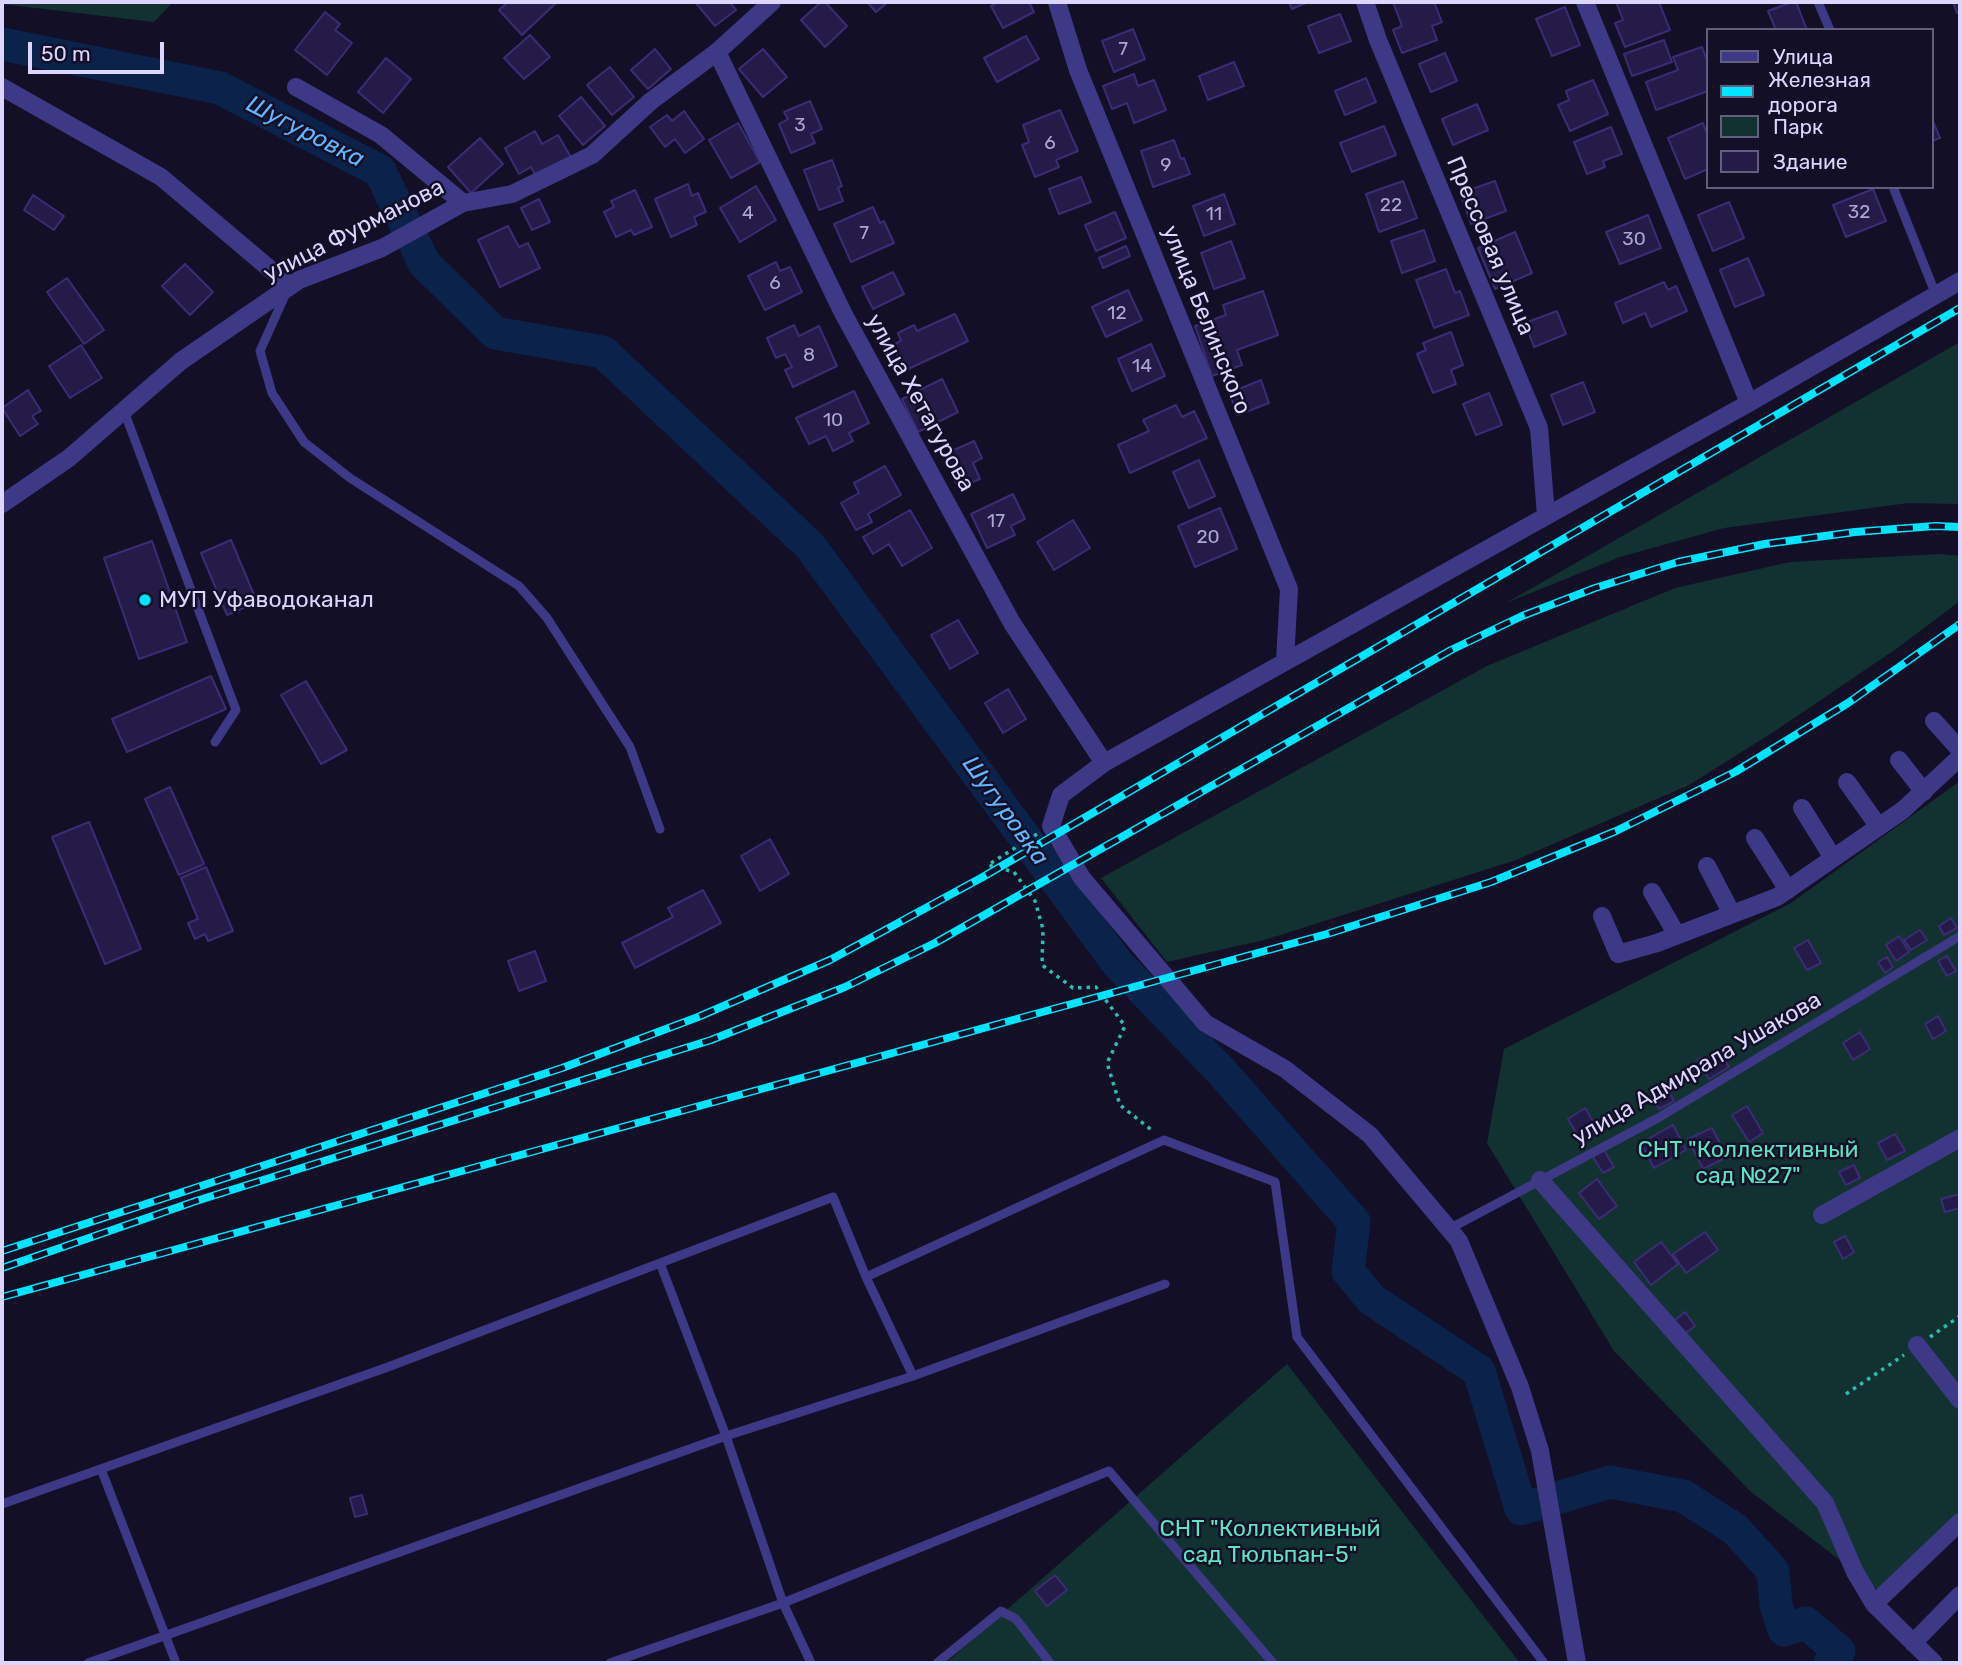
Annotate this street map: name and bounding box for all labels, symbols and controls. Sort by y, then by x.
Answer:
scale bar [32,28,168,72]
legend [1706,28,1934,189]
house number: 7 [1118,39,1128,61]
text: 50 m [41,41,91,66]
text: Улица [1773,44,1833,69]
text: Железная дорога [1768,67,1871,117]
water label: Шугуровка [241,90,369,174]
text: Парк [1773,114,1823,139]
house number: 3 [794,115,806,137]
house number: 6 [1044,133,1056,155]
text: Здание [1773,149,1848,174]
street label: Прессовая улица [1440,152,1540,340]
house number: 9 [1160,155,1172,177]
street label: улица Фурманова [259,174,449,288]
house number: 22 [1380,195,1402,217]
house number: 32 [1848,202,1870,224]
house number: 4 [742,203,754,225]
house number: 11 [1206,204,1222,226]
street label: улица Белинского [1156,222,1256,418]
house number: 7 [859,223,869,245]
house number: 30 [1622,229,1646,251]
house number: 6 [769,273,781,295]
house number: 12 [1107,303,1127,325]
street label: улица Хетагурова [860,309,980,497]
house number: 8 [803,345,815,367]
house number: 14 [1132,356,1152,378]
house number: 10 [823,410,843,432]
house number: 17 [987,511,1005,533]
house number: 20 [1196,527,1220,549]
place label: МУП Уфаводоканал [159,586,374,614]
marker: МУП Уфаводоканал [137,592,153,608]
water label: Шугуровка [956,751,1054,871]
street label: улица Адмирала Ушакова [1568,986,1826,1152]
park label: СНТ "Коллективный сад №27" [1637,1136,1859,1190]
park label: СНТ "Коллективный сад Тюльпан-5" [1159,1515,1381,1569]

